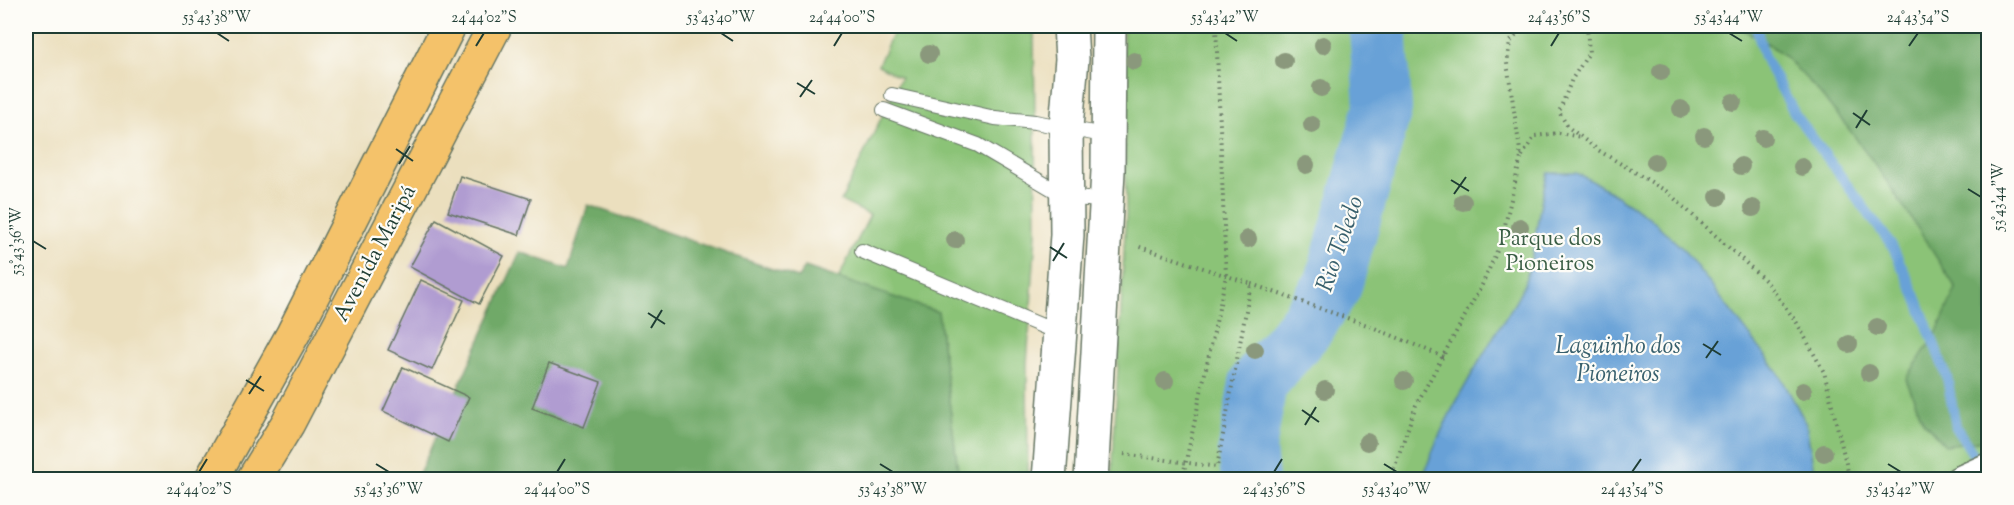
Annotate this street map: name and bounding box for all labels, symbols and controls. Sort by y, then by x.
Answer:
text: 53°43'38"W [182,8,251,29]
text: 24°44'02"S [451,8,517,29]
text: 53°43'40"W [686,8,755,29]
text: 24°44'00"S [809,8,875,29]
text: 53°43'42"W [1190,8,1259,29]
text: 24°43'56"S [1528,8,1590,29]
text: 53°43'44"W [1694,8,1763,29]
text: 24°43'54"S [1887,8,1949,29]
text: 53°43'44"W [1989,163,2010,232]
street label: Avenida Maripá [326,180,426,328]
water label: Rio Toledo [1309,192,1373,296]
text: 53°43'36"W [7,207,28,276]
park label: Parque dos Pioneiros [1499,224,1601,281]
water label: Laguinho dos Pioneiros [1555,330,1681,392]
text: 24°44'02"S [166,480,232,501]
text: 53°43'36"W [354,480,423,501]
text: 24°44'00"S [524,480,590,501]
text: 53°43'38"W [858,480,927,501]
text: 24°43'56"S [1243,480,1305,501]
text: 53°43'40"W [1362,480,1431,501]
text: 24°43'54"S [1601,480,1663,501]
text: 53°43'42"W [1866,480,1935,501]

